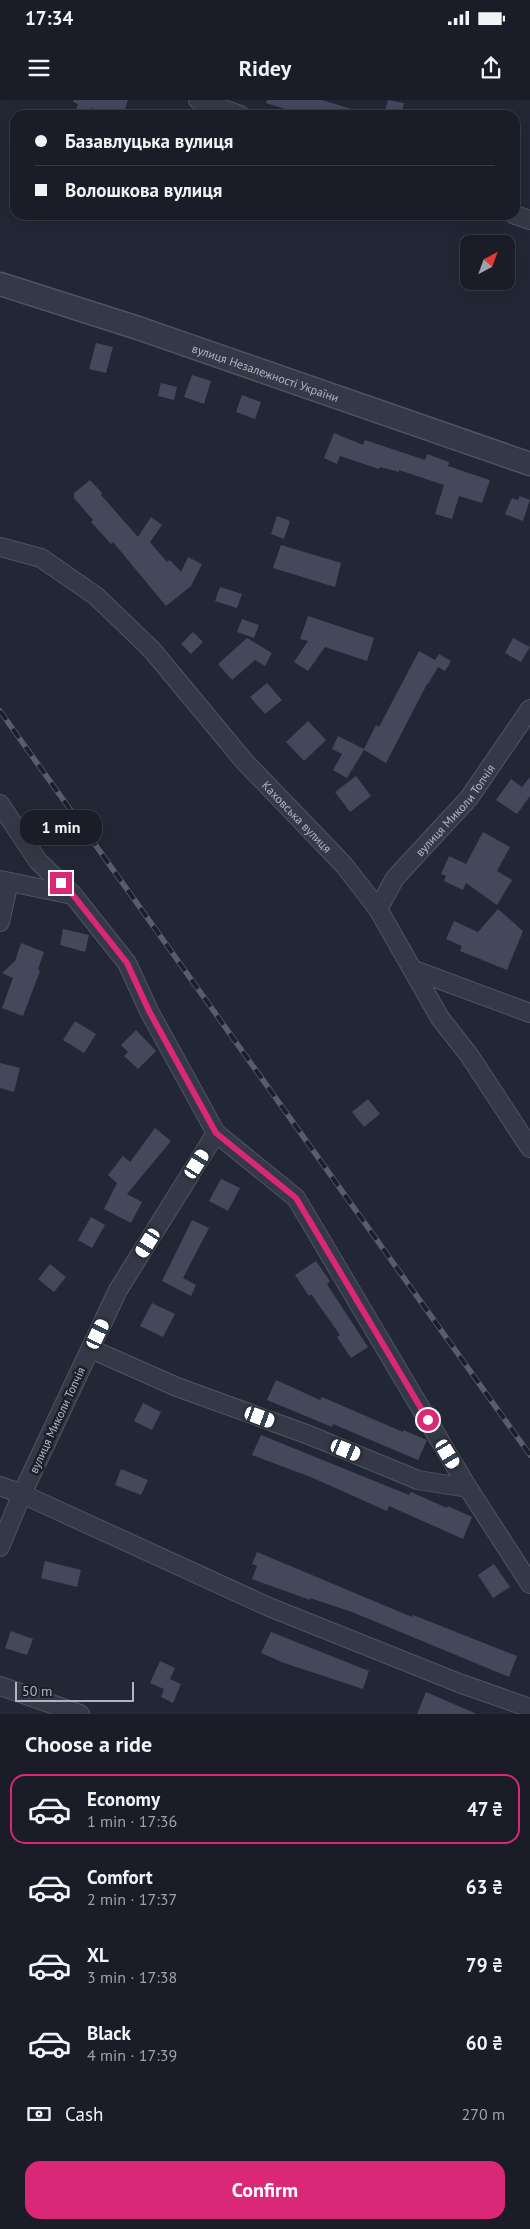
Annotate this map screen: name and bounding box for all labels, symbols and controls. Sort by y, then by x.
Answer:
text: 17:34 [25,6,73,30]
icon: menu [25,54,53,82]
text: Ridey [239,54,291,82]
icon: share [477,54,505,82]
text: Базавлуцька вулиця [65,129,233,153]
text: Волошкова вулиця [65,178,222,202]
north arrow [460,235,515,290]
map controls [460,235,515,290]
street label: вулиця Незалежності України [190,340,341,405]
street label: вулиця Миколи Топчія [412,761,498,859]
street label: Каховська вулиця [259,777,335,855]
callout: 1 min [20,810,102,846]
text: 1 min [41,817,81,837]
route end [50,872,72,894]
car [182,1147,211,1181]
car [133,1226,162,1260]
car [84,1317,111,1351]
street label: вулиця Миколи Топчія [26,1364,88,1476]
car [243,1405,276,1429]
route start [417,1409,439,1431]
car [329,1437,362,1463]
car [433,1437,462,1471]
scale bar [15,1679,134,1702]
text: 50 m [22,1682,52,1700]
text: Choose a ride [25,1730,152,1758]
icon: car [27,1787,72,1832]
text: Economy [87,1787,160,1811]
text: 47 ₴ [467,1797,503,1821]
text: 1 min · 17:36 [87,1811,177,1831]
icon: car [27,1865,72,1910]
text: Comfort [87,1865,153,1889]
text: 63 ₴ [466,1875,503,1899]
text: 2 min · 17:37 [87,1889,177,1909]
icon: car [27,1943,72,1988]
text: XL [87,1943,109,1967]
text: 79 ₴ [466,1953,503,1977]
text: 3 min · 17:38 [87,1967,177,1987]
icon: car [27,2021,72,2066]
text: Black [87,2021,131,2045]
text: 60 ₴ [466,2031,503,2055]
text: 4 min · 17:39 [87,2045,177,2065]
icon: cash [25,2100,53,2128]
text: Cash [65,2102,103,2126]
text: 270 m [462,2104,505,2124]
button: Confirm [25,2161,505,2219]

